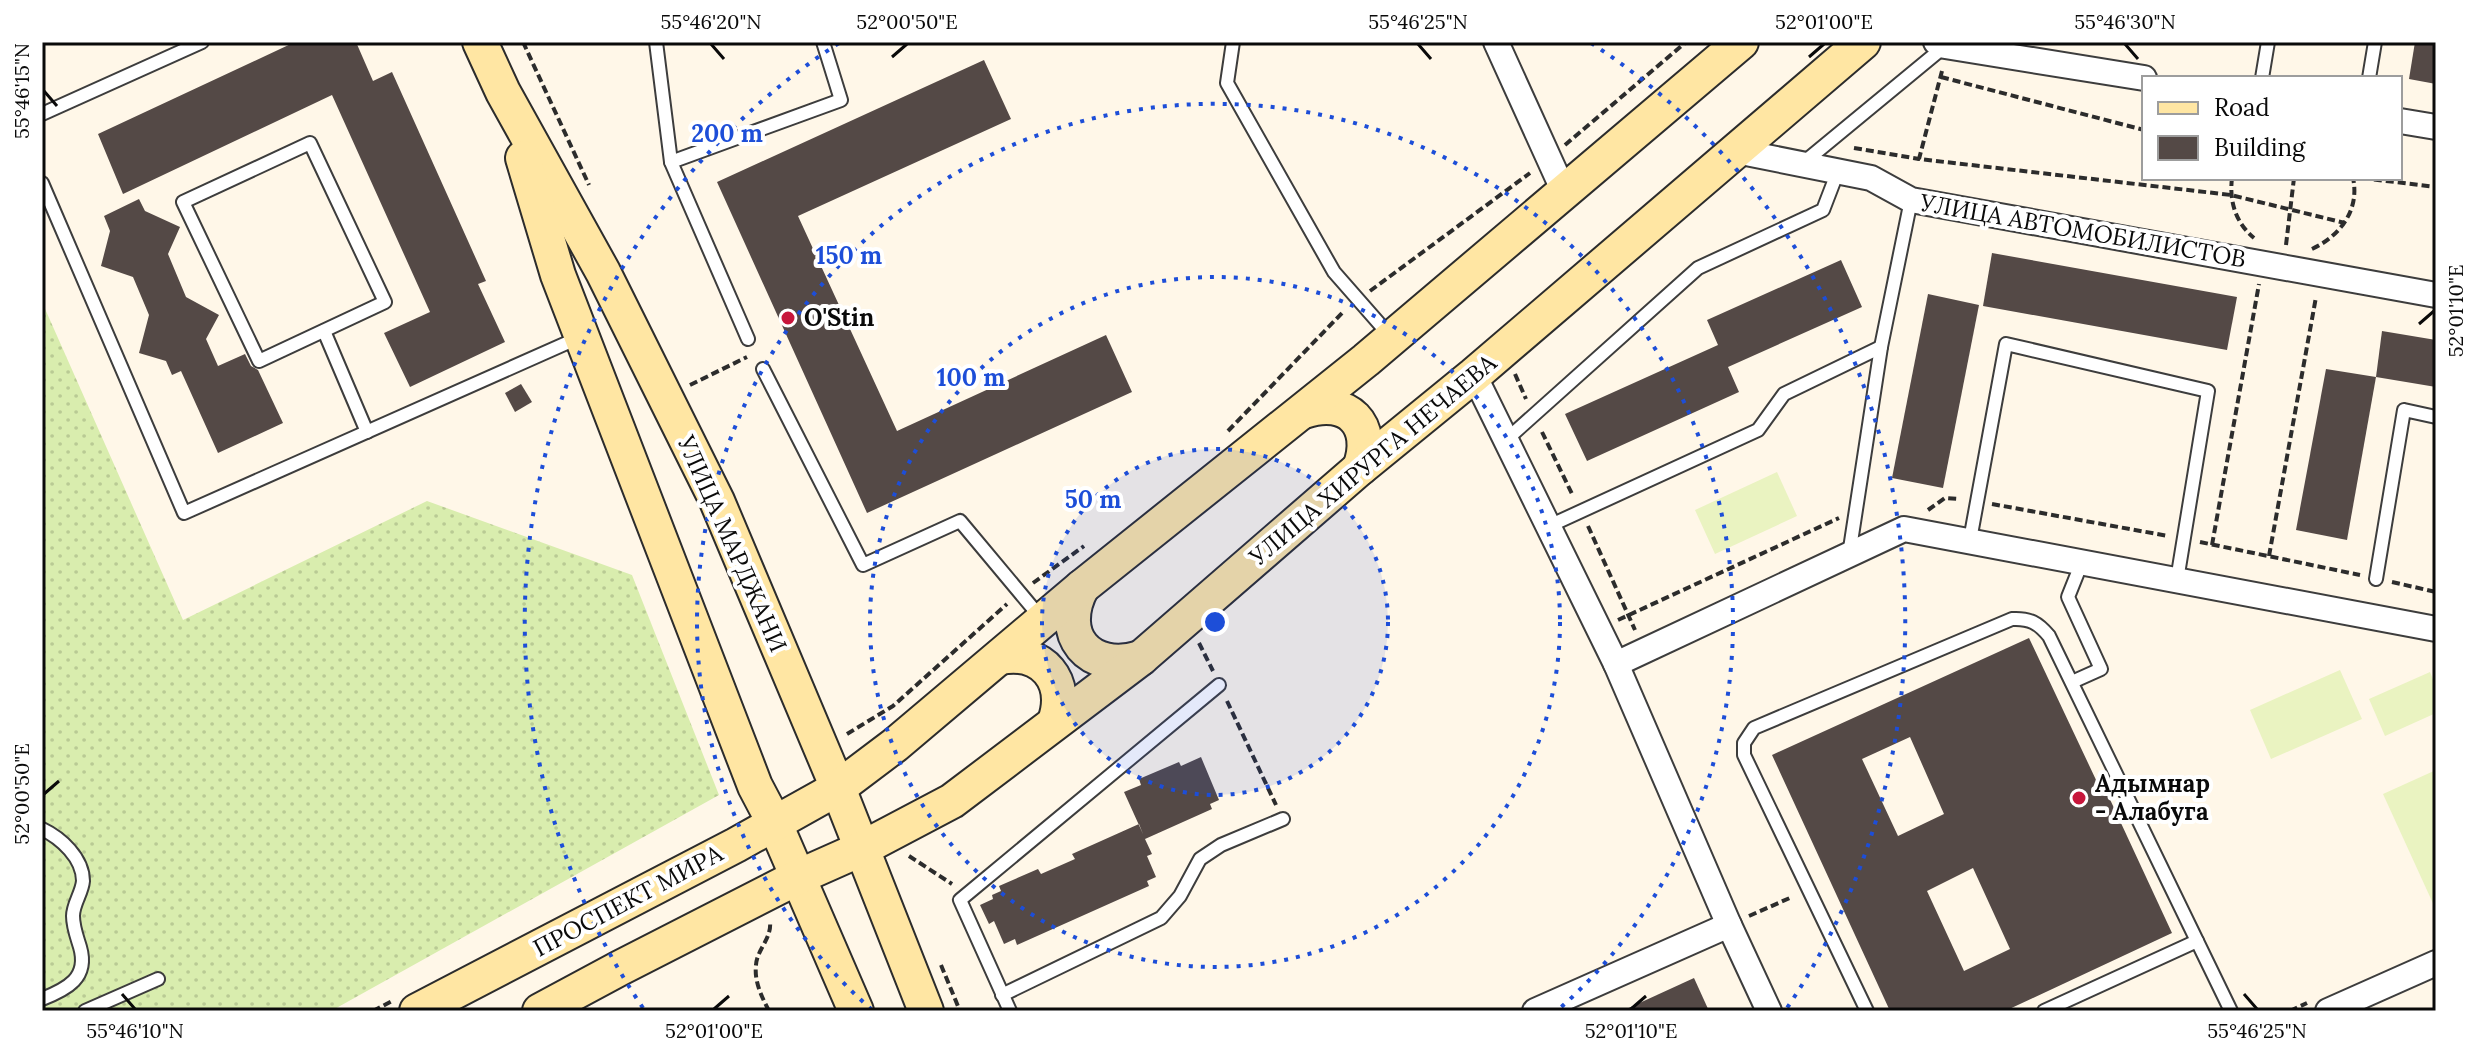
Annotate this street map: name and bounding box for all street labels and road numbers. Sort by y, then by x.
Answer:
street label: УЛИЦА АВТОМОБИЛИСТОВ [1917,186,2248,274]
street label: УЛИЦА ХИРУРГА НЕЧАЕВА [1242,347,1503,573]
street label: УЛИЦА МАРДЖАНИ [670,430,794,657]
street label: ПРОСПЕКТ МИРА [528,837,729,964]

